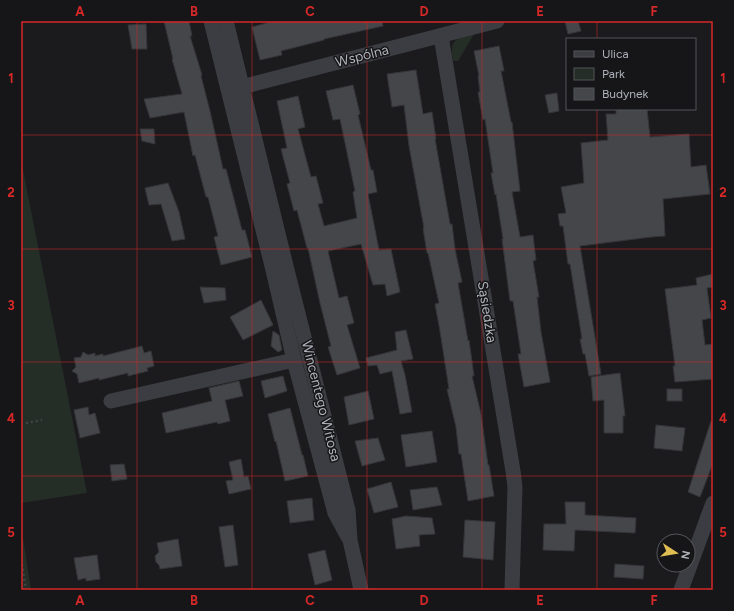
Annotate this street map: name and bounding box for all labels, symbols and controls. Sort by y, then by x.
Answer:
text: A [75,4,85,19]
text: B [190,4,198,19]
text: C [305,4,315,19]
text: D [419,4,429,19]
text: E [536,4,544,19]
text: F [650,4,658,19]
legend [566,38,696,110]
street label: Wspólna [334,41,390,71]
text: Ulica [602,47,629,61]
text: Park [602,67,625,81]
text: 1 [8,71,14,86]
text: 1 [720,71,726,86]
text: Budynek [602,87,649,101]
text: 2 [7,185,15,200]
text: 2 [719,185,727,200]
street label: Sąsiedzka [474,280,500,344]
text: 3 [7,298,15,313]
text: 3 [719,298,727,313]
street label: Wincentego Witosa [298,339,344,463]
text: 4 [7,411,15,426]
text: 4 [719,411,727,426]
text: 5 [7,525,15,540]
text: 5 [719,525,727,540]
north arrow [656,533,696,573]
text: N [678,549,693,560]
text: A [75,593,85,608]
text: B [190,593,198,608]
text: C [305,593,315,608]
text: D [419,593,429,608]
text: E [536,593,544,608]
text: F [650,593,658,608]

